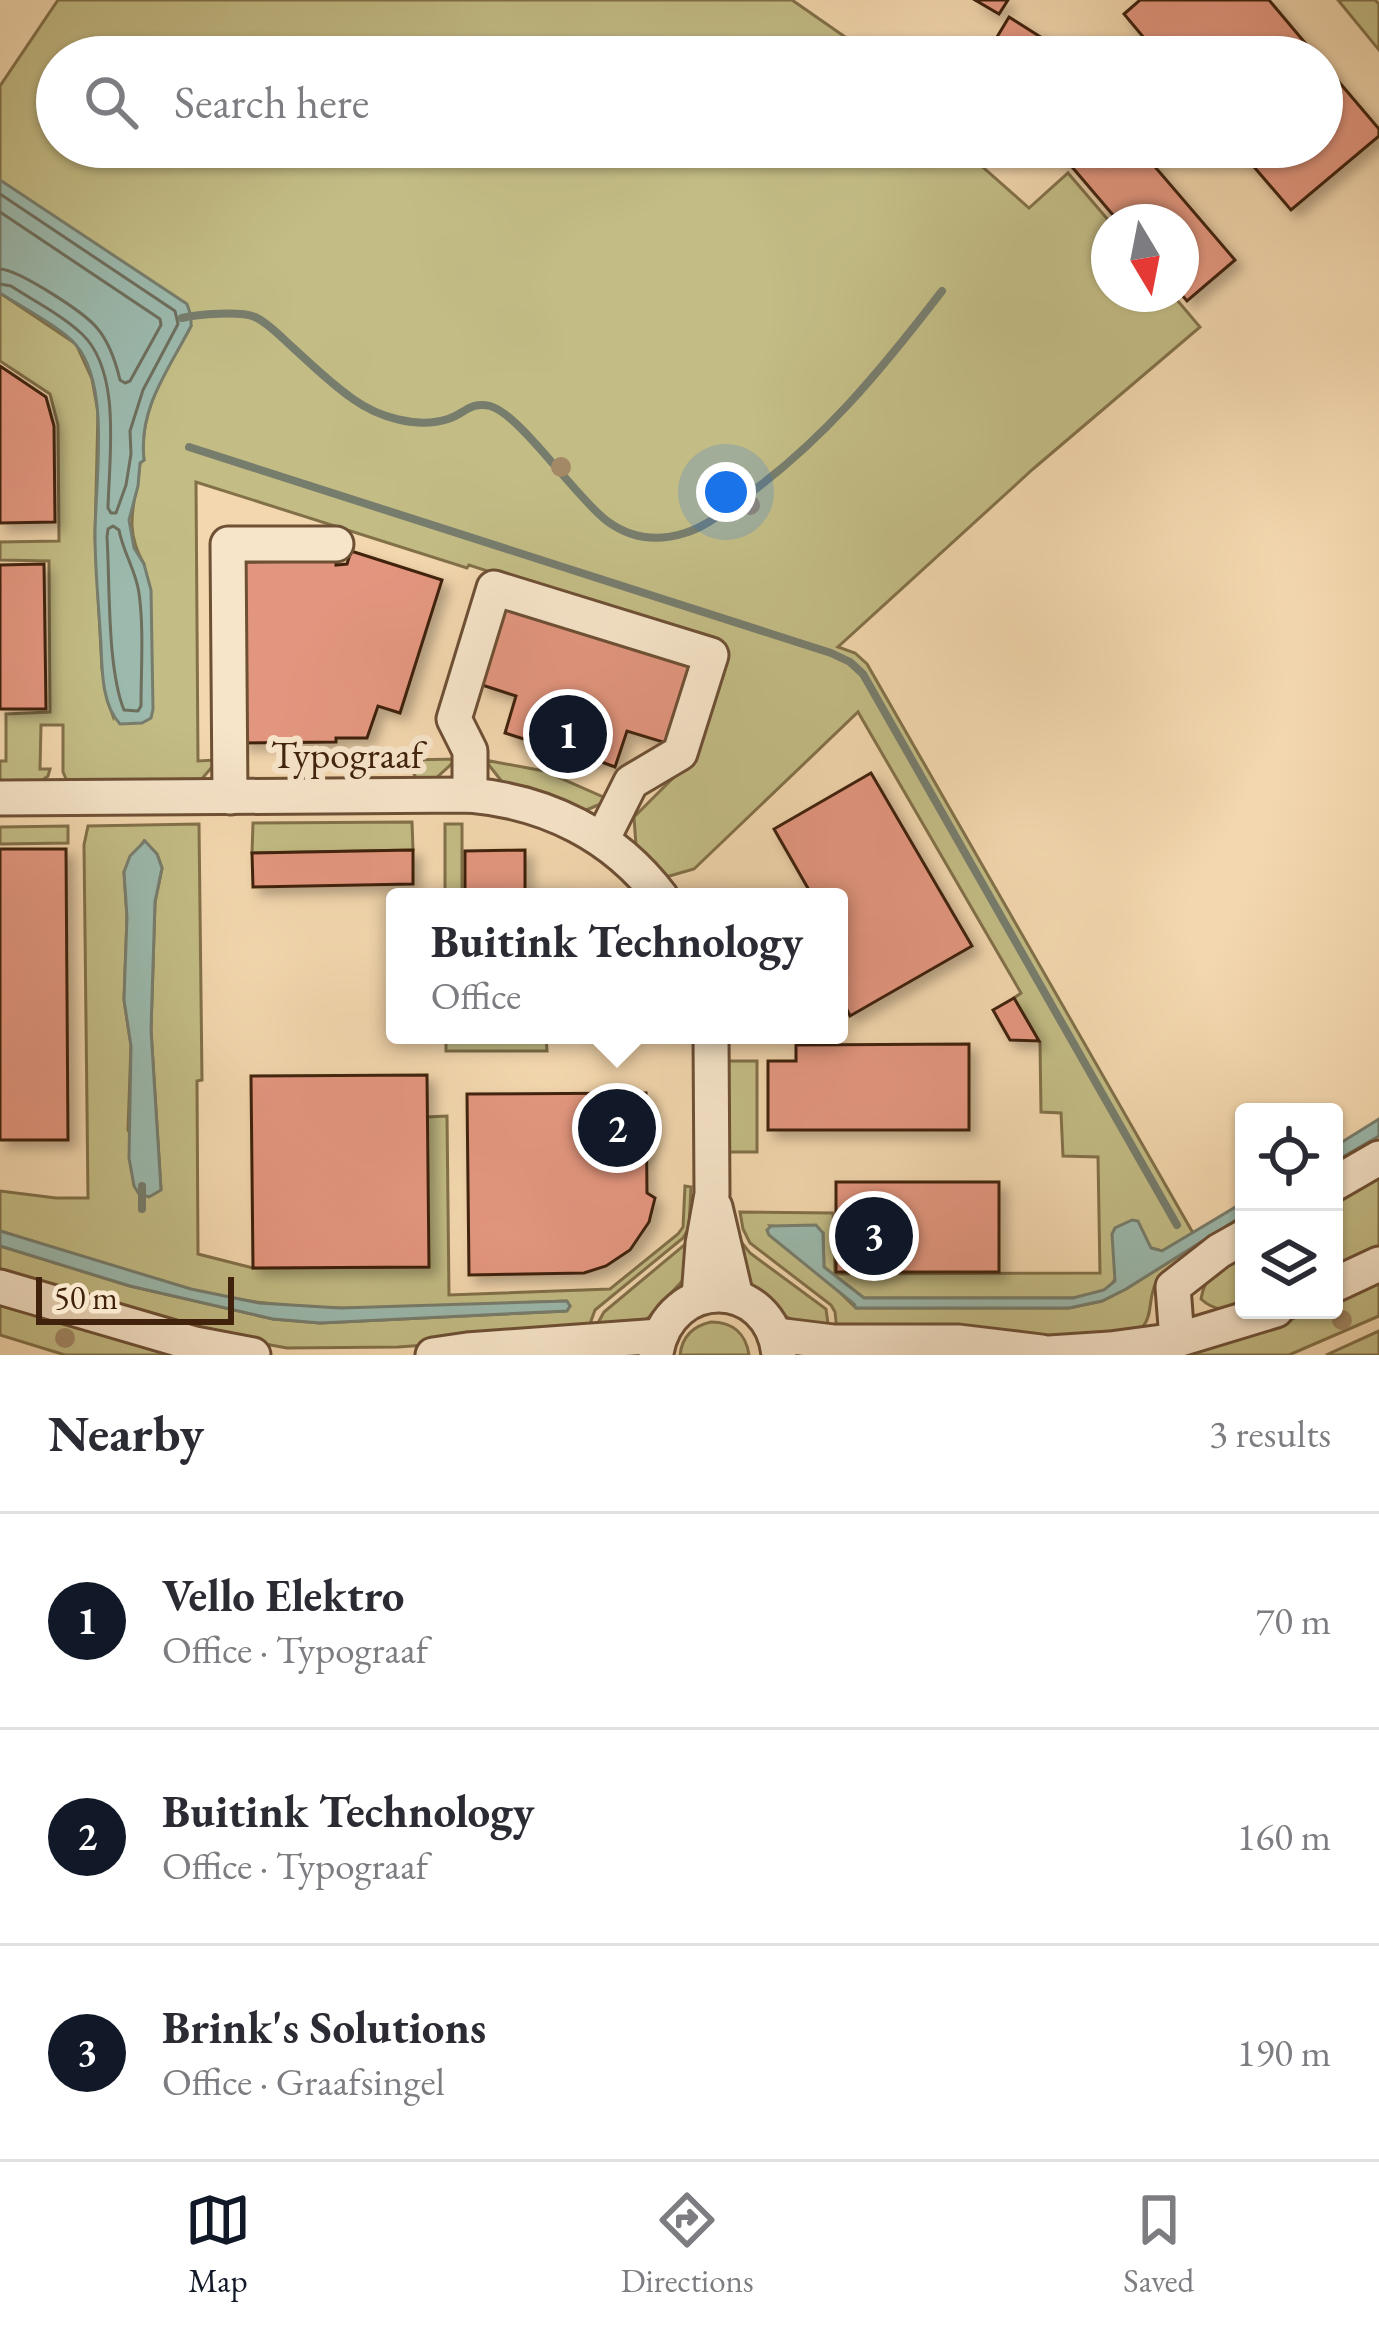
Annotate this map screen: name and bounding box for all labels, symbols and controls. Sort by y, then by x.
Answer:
search box [36,36,1343,168]
icon: search [78,69,144,135]
text: Search here [174,73,369,131]
north arrow [1091,204,1199,312]
your location [696,462,756,522]
pin: 1 [529,689,607,779]
street label: Typograaf [271,729,428,780]
popup [386,888,848,1044]
text: Buitink Technology [431,912,803,970]
text: Office [431,970,521,1021]
pin: 2 [578,1083,656,1173]
map controls [1235,1103,1343,1319]
button: locate [1235,1103,1343,1211]
pin: 3 [835,1191,913,1281]
button: layers [1235,1211,1343,1319]
scale bar [36,1271,234,1324]
text: 50 m [54,1276,118,1319]
text: Nearby [48,1400,204,1466]
text: 3 results [1209,1408,1331,1459]
text: Vello Elektro [162,1566,404,1624]
text: 1 [77,1595,97,1646]
text: 70 m [1255,1595,1331,1646]
text: Office · Typograaf [162,1624,428,1675]
text: Buitink Technology [162,1782,534,1840]
text: 2 [77,1811,97,1862]
text: 160 m [1237,1811,1331,1862]
text: Office · Typograaf [162,1840,428,1891]
text: Brink's Solutions [162,1998,486,2056]
text: 3 [77,2027,97,2078]
text: 190 m [1237,2027,1331,2078]
text: Office · Graafsingel [162,2056,445,2107]
tab: Map [185,2187,251,2302]
tab: Directions [621,2187,754,2302]
tab: Saved [1123,2187,1194,2302]

